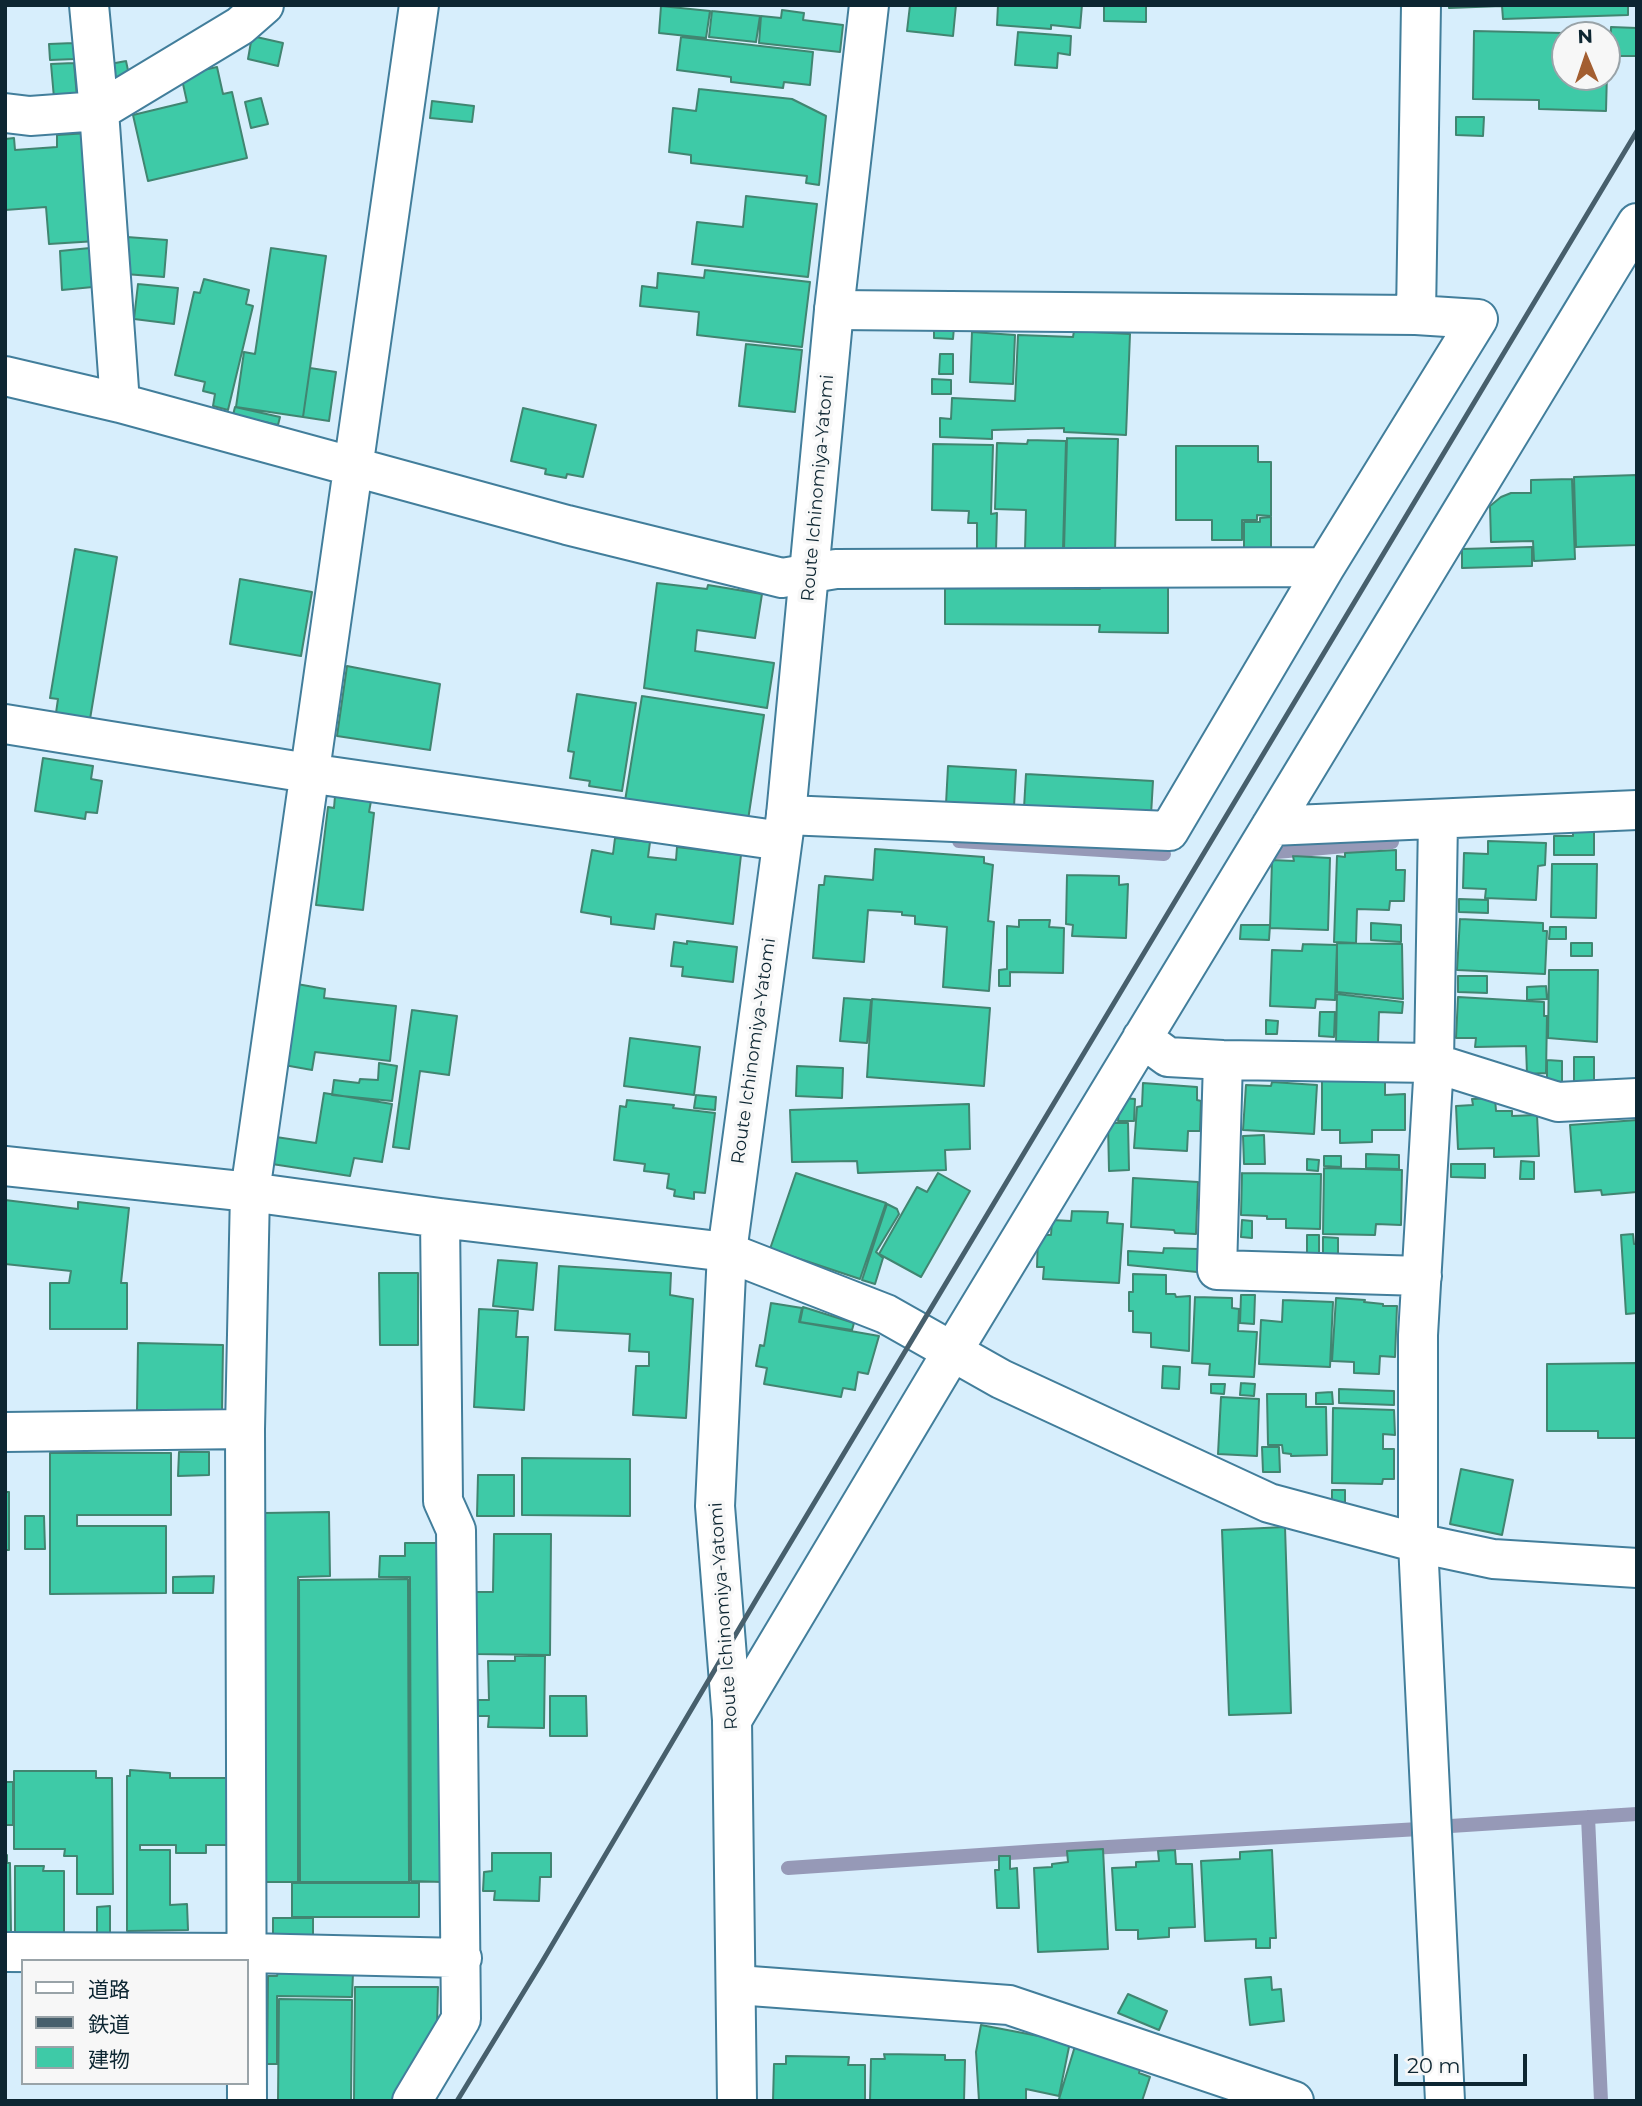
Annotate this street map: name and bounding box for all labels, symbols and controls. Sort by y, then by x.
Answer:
north arrow [1551,21,1621,91]
text: N [1577,25,1593,48]
street label: Route Ichinomiya-Yatomi [797,373,839,603]
street label: Route Ichinomiya-Yatomi [727,937,781,1165]
street label: Route Ichinomiya-Yatomi [705,1501,743,1731]
legend [21,1959,248,2085]
text: 道路 [88,1977,130,2002]
text: 鉄道 [88,2012,130,2037]
scale bar [1397,2039,1530,2084]
text: 建物 [88,2047,130,2072]
text: 20 m [1407,2053,1461,2078]

